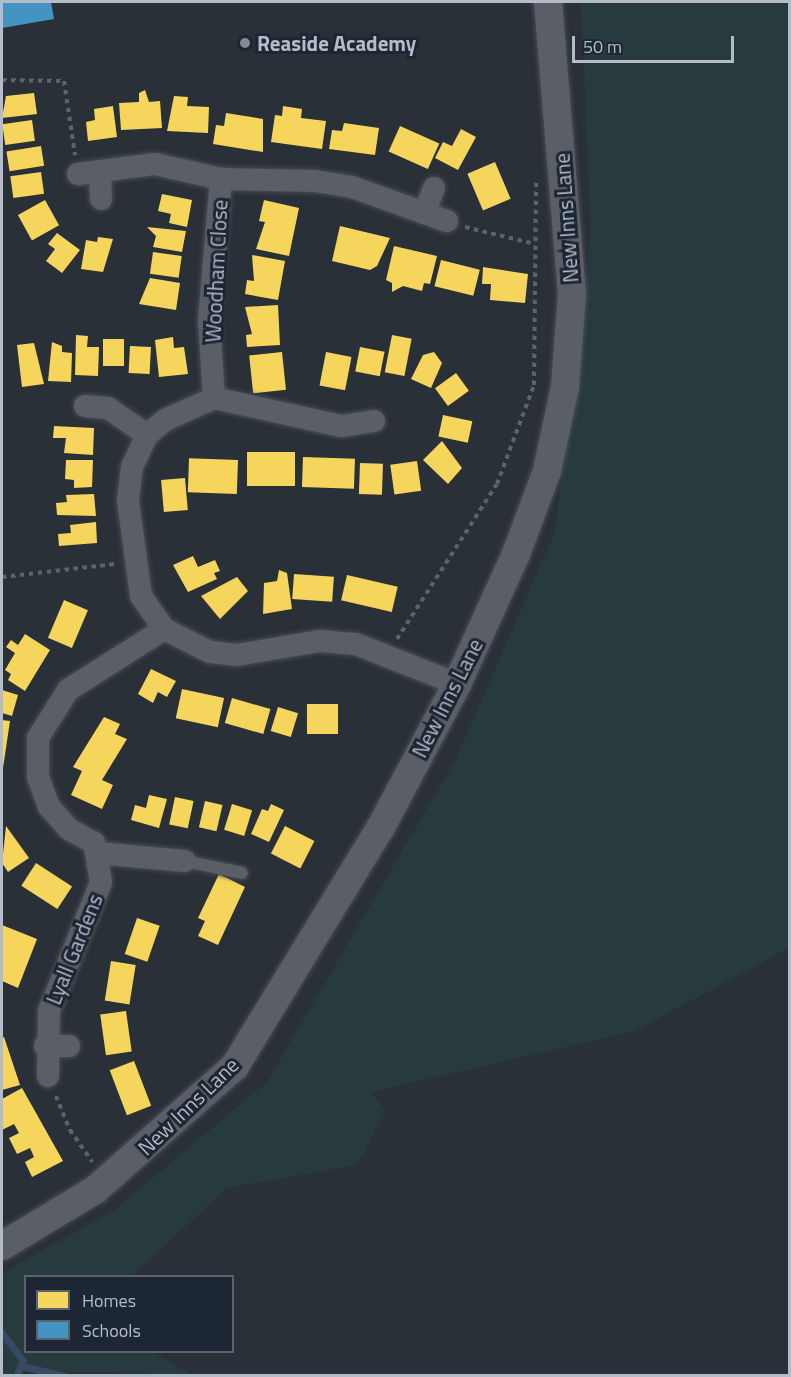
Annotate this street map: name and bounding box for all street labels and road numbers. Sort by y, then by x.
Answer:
street label: New Inns Lane [549,152,583,284]
street label: Woodham Close [200,199,232,343]
street label: New Inns Lane [406,634,488,762]
street label: Lyall Gardens [40,890,108,1008]
street label: New Inns Lane [133,1052,243,1160]

